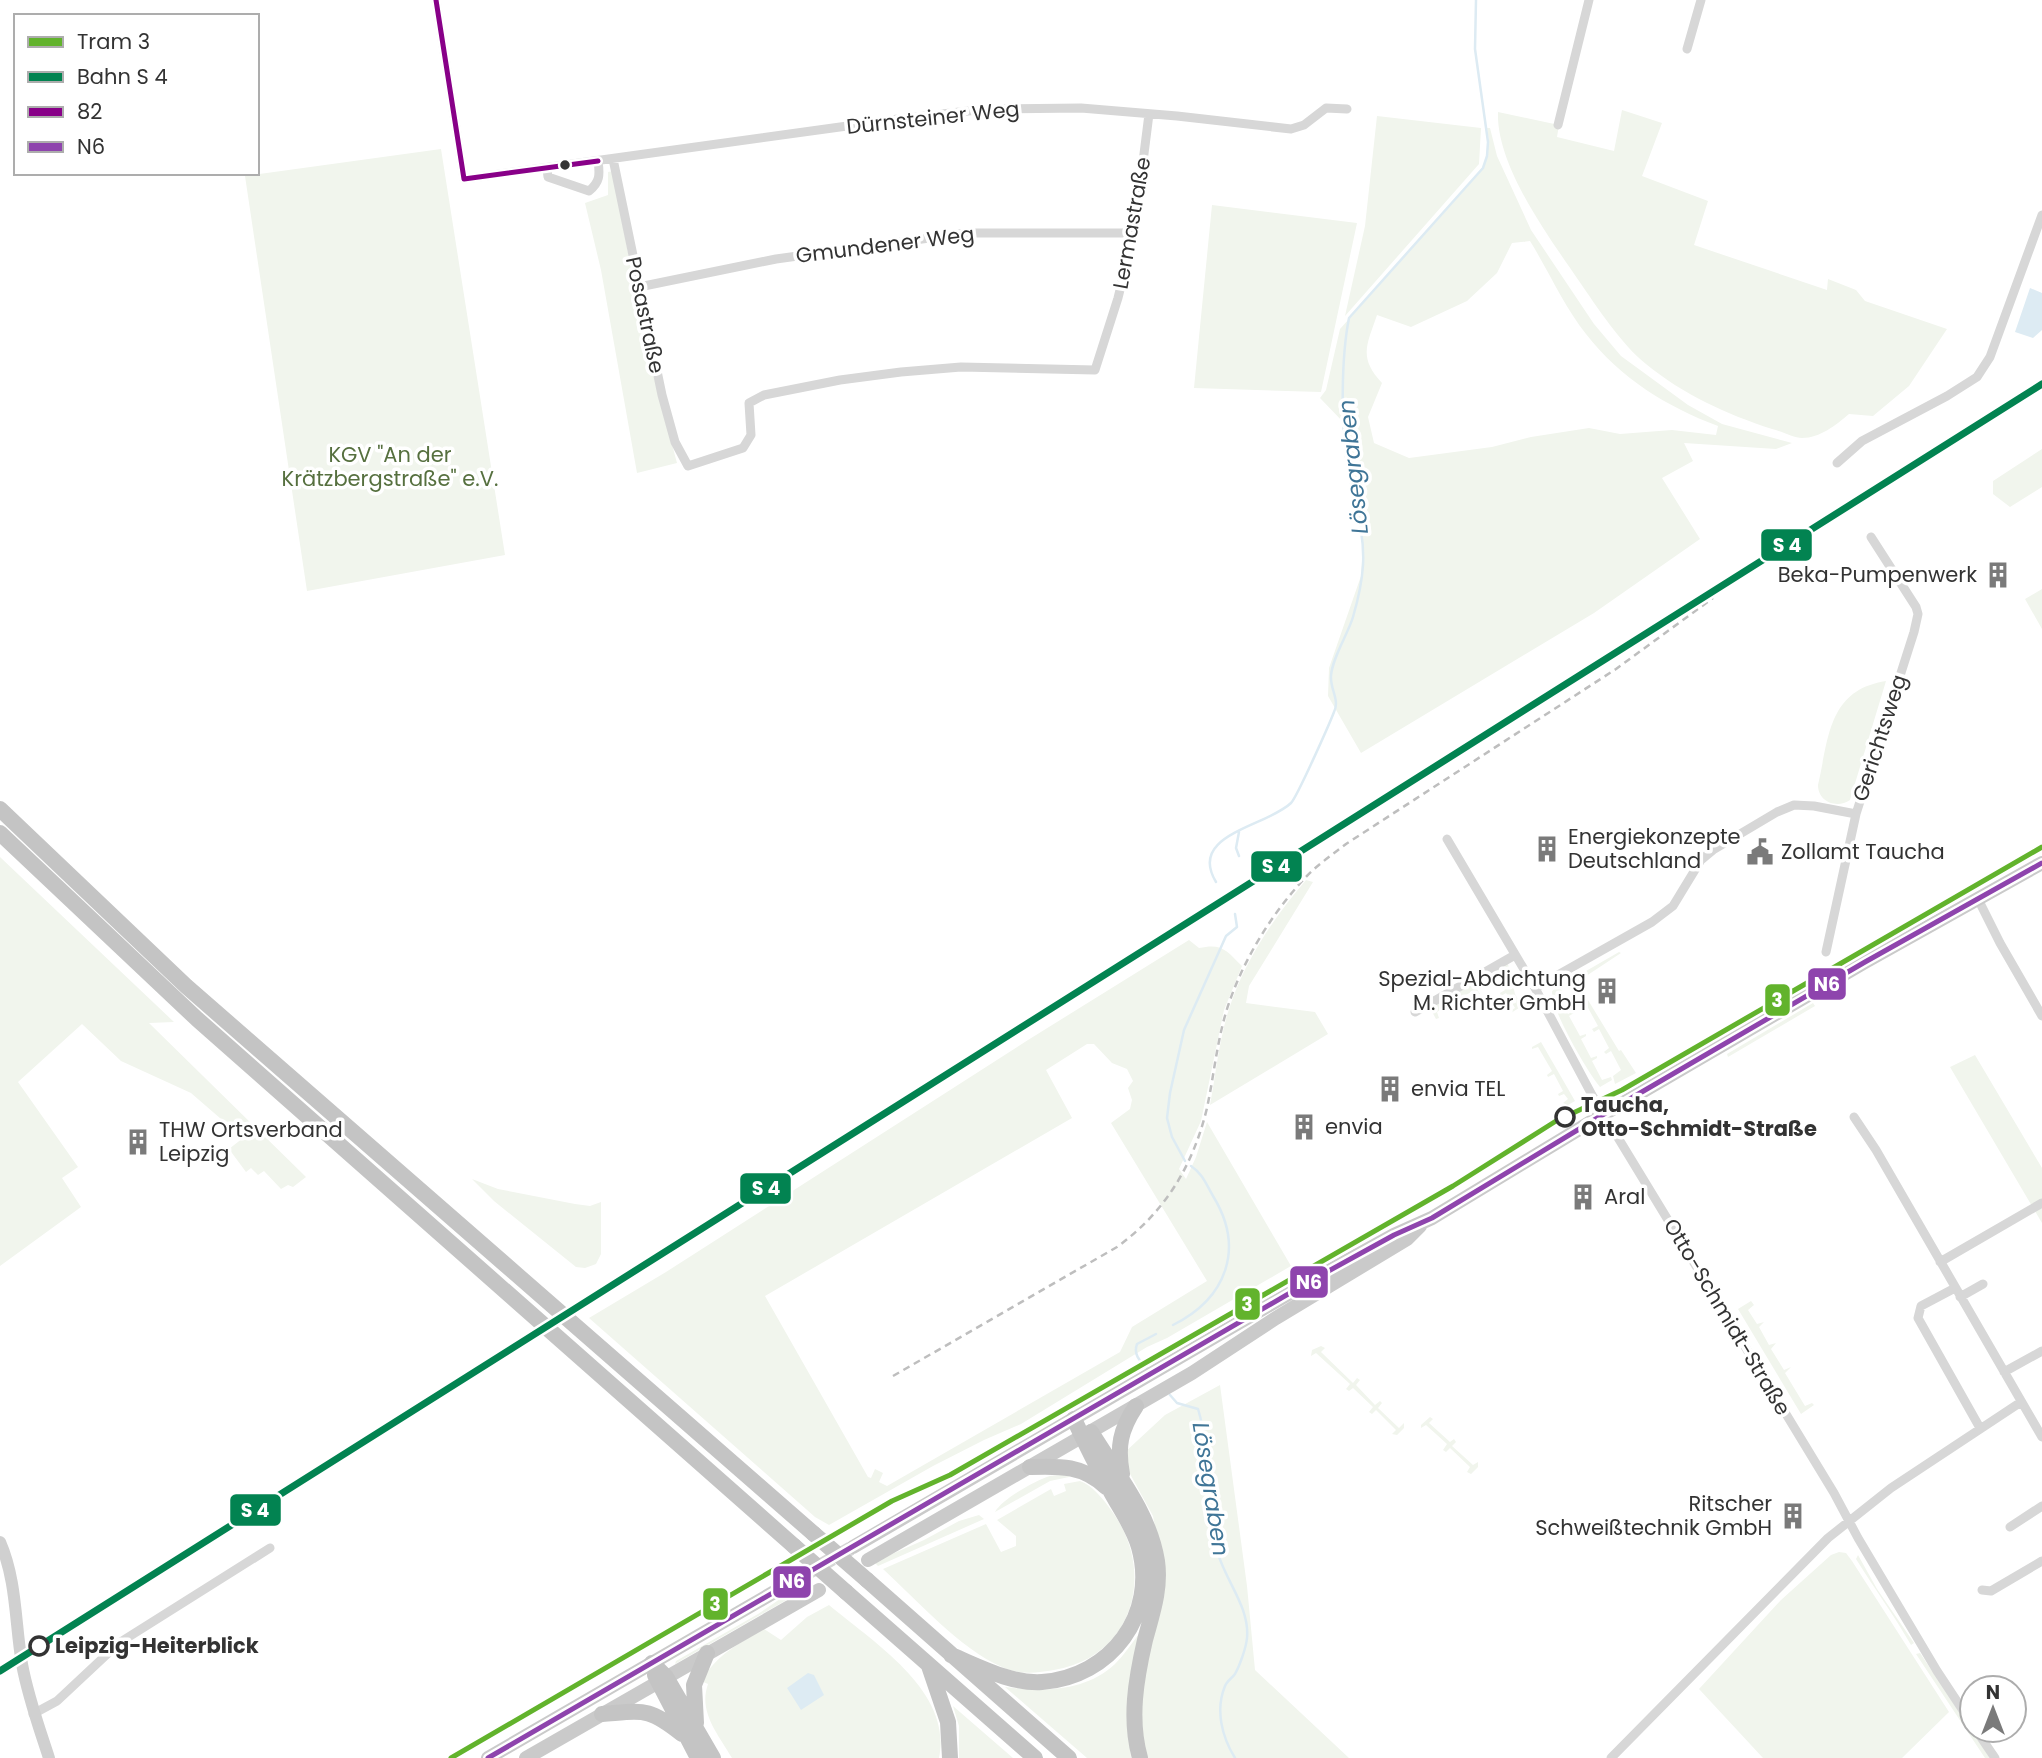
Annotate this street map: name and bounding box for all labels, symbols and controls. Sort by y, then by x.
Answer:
legend [14,14,259,175]
text: Tram 3 [77,27,150,56]
text: Bahn S 4 [77,62,168,91]
street label: Dürnsteiner Weg [845,94,1021,141]
text: 82 [77,97,102,126]
text: N6 [77,132,105,161]
street label: Lermastraße [1106,155,1157,291]
unlabelled marker [558,158,572,172]
street label: Gmundener Weg [794,219,976,270]
street label: Posastraße [619,254,672,376]
water label: Lösegraben [1330,398,1376,536]
park label: KGV "An der Krätzbergstraße" e.V. [282,440,498,493]
line badge: S 4 [1760,528,1813,562]
text: S 4 [1773,532,1801,559]
place label: Beka-Pumpenwerk [1778,560,1977,589]
building icon: Beka-Pumpenwerk [1983,560,2013,590]
street label: Gerichtsweg [1845,671,1914,805]
place label: Energiekonzepte Deutschland [1568,822,1741,875]
building icon: Energiekonzepte Deutschland [1532,834,1562,864]
public building icon: Zollamt Taucha [1745,837,1775,867]
place label: Zollamt Taucha [1781,837,1945,866]
line badge: S 4 [1250,850,1303,883]
text: S 4 [1262,853,1290,880]
place label: Spezial-Abdichtung M. Richter GmbH [1378,964,1586,1017]
line badge: N6 [1807,967,1847,1001]
text: N6 [1814,971,1840,998]
building icon: Spezial-Abdichtung M. Richter GmbH [1592,976,1622,1006]
line badge: 3 [1764,983,1791,1017]
text: 3 [1771,987,1783,1014]
building icon: envia TEL [1375,1074,1405,1104]
place label: envia TEL [1411,1074,1505,1103]
place label: Taucha, Otto-Schmidt-Straße [1581,1090,1817,1143]
marker: Taucha, Otto-Schmidt-Straße [1555,1107,1575,1127]
building icon: envia [1289,1112,1319,1142]
place label: envia [1325,1112,1383,1141]
place label: THW Ortsverband Leipzig [159,1115,343,1168]
building icon: THW Ortsverband Leipzig [123,1127,153,1157]
line badge: S 4 [739,1172,792,1205]
text: S 4 [752,1175,780,1202]
building icon: Aral [1568,1182,1598,1212]
place label: Aral [1604,1182,1645,1211]
street label: Otto-Schmidt-Straße [1657,1213,1798,1421]
line badge: N6 [1289,1265,1329,1299]
text: N6 [1296,1269,1322,1296]
line badge: 3 [1234,1287,1261,1321]
text: 3 [1241,1291,1253,1318]
water label: Lösegraben [1185,1420,1237,1558]
place label: Ritscher Schweißtechnik GmbH [1535,1489,1772,1542]
line badge: S 4 [229,1493,282,1527]
text: S 4 [241,1497,269,1524]
building icon: Ritscher Schweißtechnik GmbH [1778,1501,1808,1531]
line badge: N6 [772,1565,812,1599]
text: N6 [779,1568,805,1595]
line badge: 3 [702,1587,729,1621]
text: 3 [709,1591,721,1618]
place label: Leipzig-Heiterblick [55,1631,259,1660]
marker: Leipzig-Heiterblick [29,1636,49,1656]
north arrow [1958,1674,2028,1744]
text: N [1986,1679,2000,1706]

